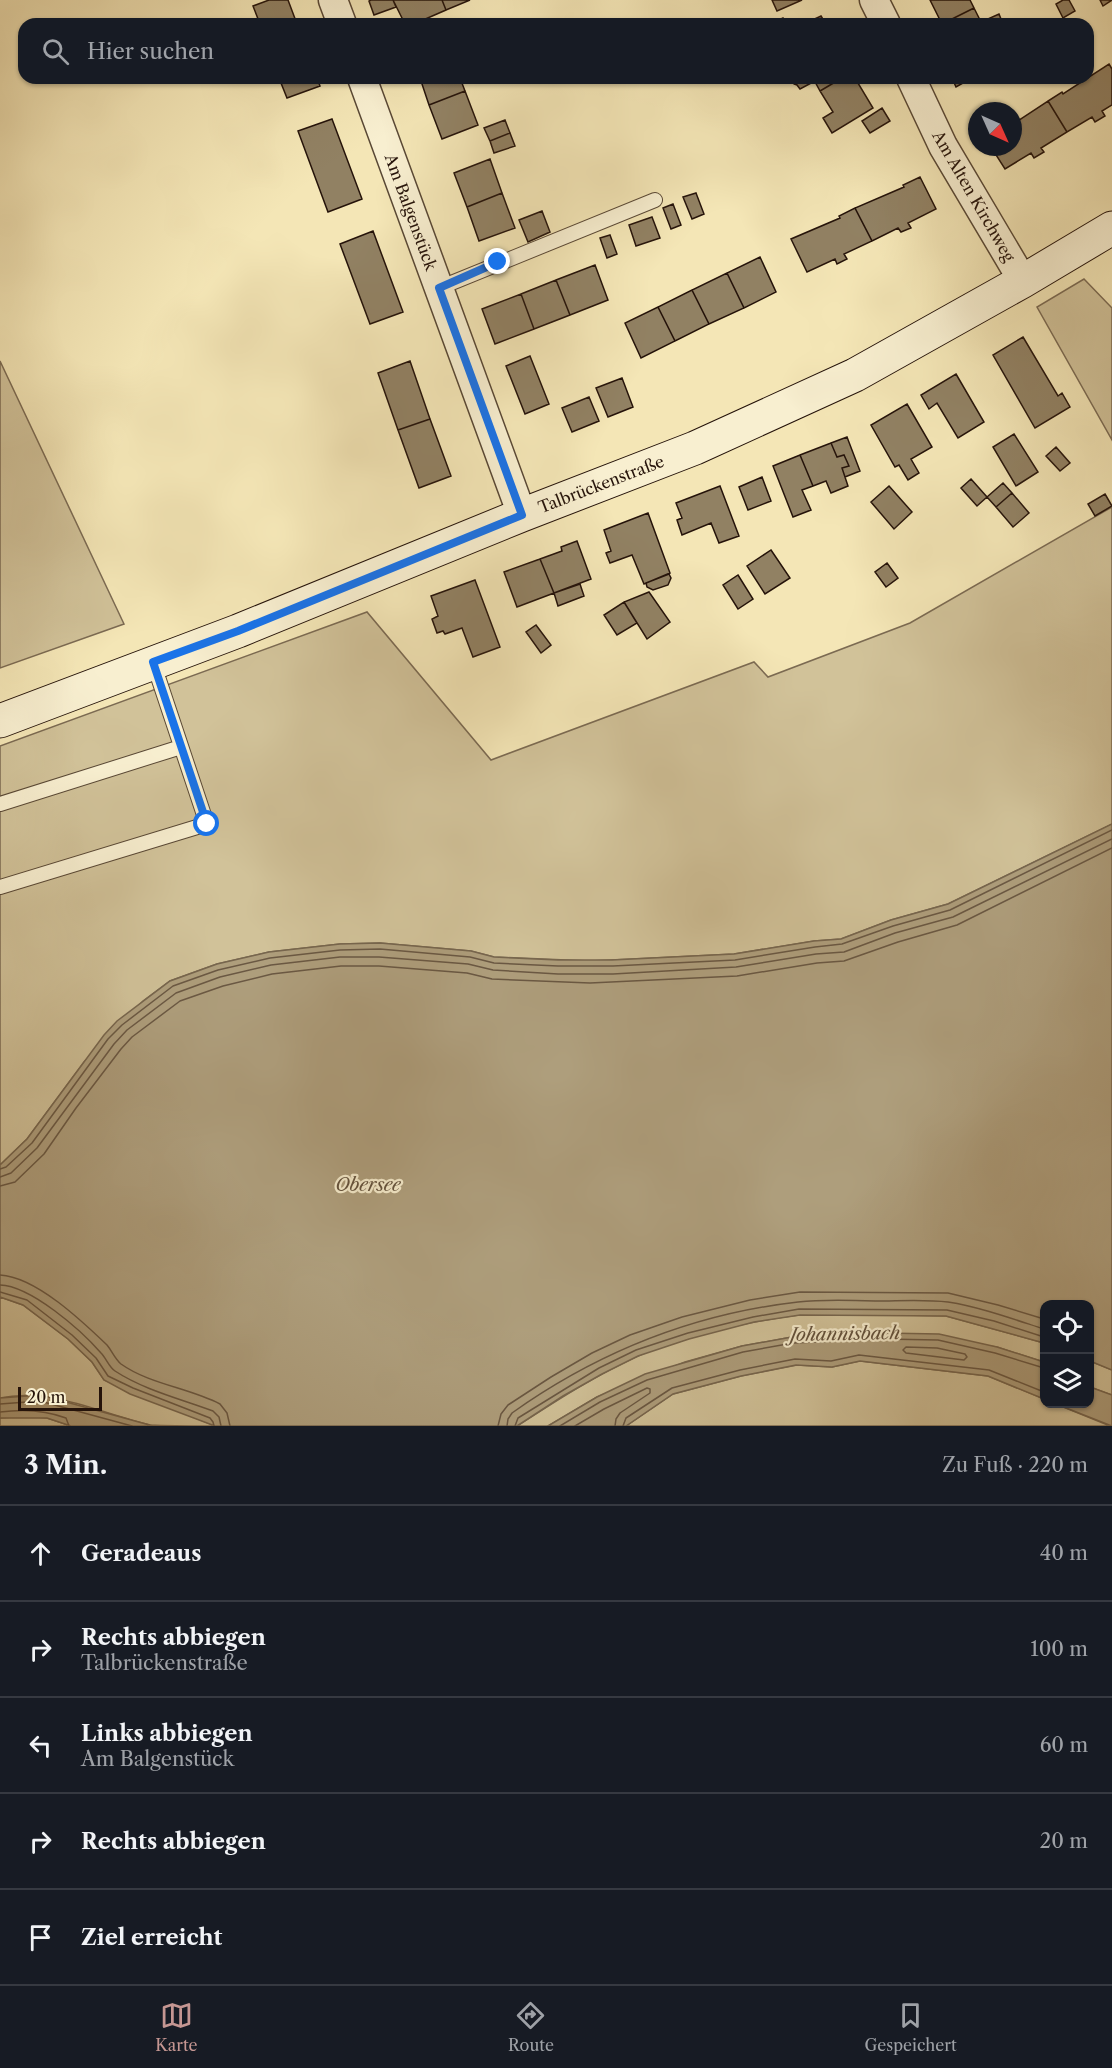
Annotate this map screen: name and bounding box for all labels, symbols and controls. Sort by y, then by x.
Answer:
search box [18,18,1094,84]
icon: search [39,35,72,68]
text: Hier suchen [87,38,214,65]
north arrow [968,102,1022,156]
street label: Am Alten Kirchweg [928,126,1020,266]
street label: Am Balgenstück [380,150,442,274]
route end [484,248,510,274]
street label: Talbrückenstraße [535,451,667,517]
route start [193,810,219,836]
water label: Obersee [335,1174,402,1196]
map controls [1040,1300,1094,1408]
button: locate [1040,1300,1094,1354]
water label: Johannisbach [785,1322,900,1346]
button: layers [1040,1354,1094,1408]
scale bar [18,1384,102,1412]
text: 20 m [27,1387,66,1407]
text: 3 Min. [24,1449,107,1481]
text: Zu Fuß · 220 m [942,1453,1088,1477]
icon: ahead [24,1537,57,1570]
text: Geradeaus [81,1540,201,1567]
text: 40 m [1040,1541,1088,1565]
text: Rechts abbiegen [81,1624,266,1651]
icon: right [24,1633,57,1666]
text: 100 m [1030,1637,1088,1661]
text: Talbrückenstraße [81,1651,248,1675]
text: Links abbiegen [81,1720,253,1747]
icon: left [24,1729,57,1762]
text: 60 m [1040,1733,1088,1757]
text: Am Balgenstück [81,1747,234,1771]
icon: right [24,1825,57,1858]
text: Rechts abbiegen [81,1828,266,1855]
text: 20 m [1040,1829,1088,1853]
icon: arrive [24,1921,57,1954]
text: Ziel erreicht [81,1924,222,1951]
tab: Karte [155,1999,198,2055]
tab: Route [508,1999,554,2055]
tab: Gespeichert [864,1999,957,2055]

